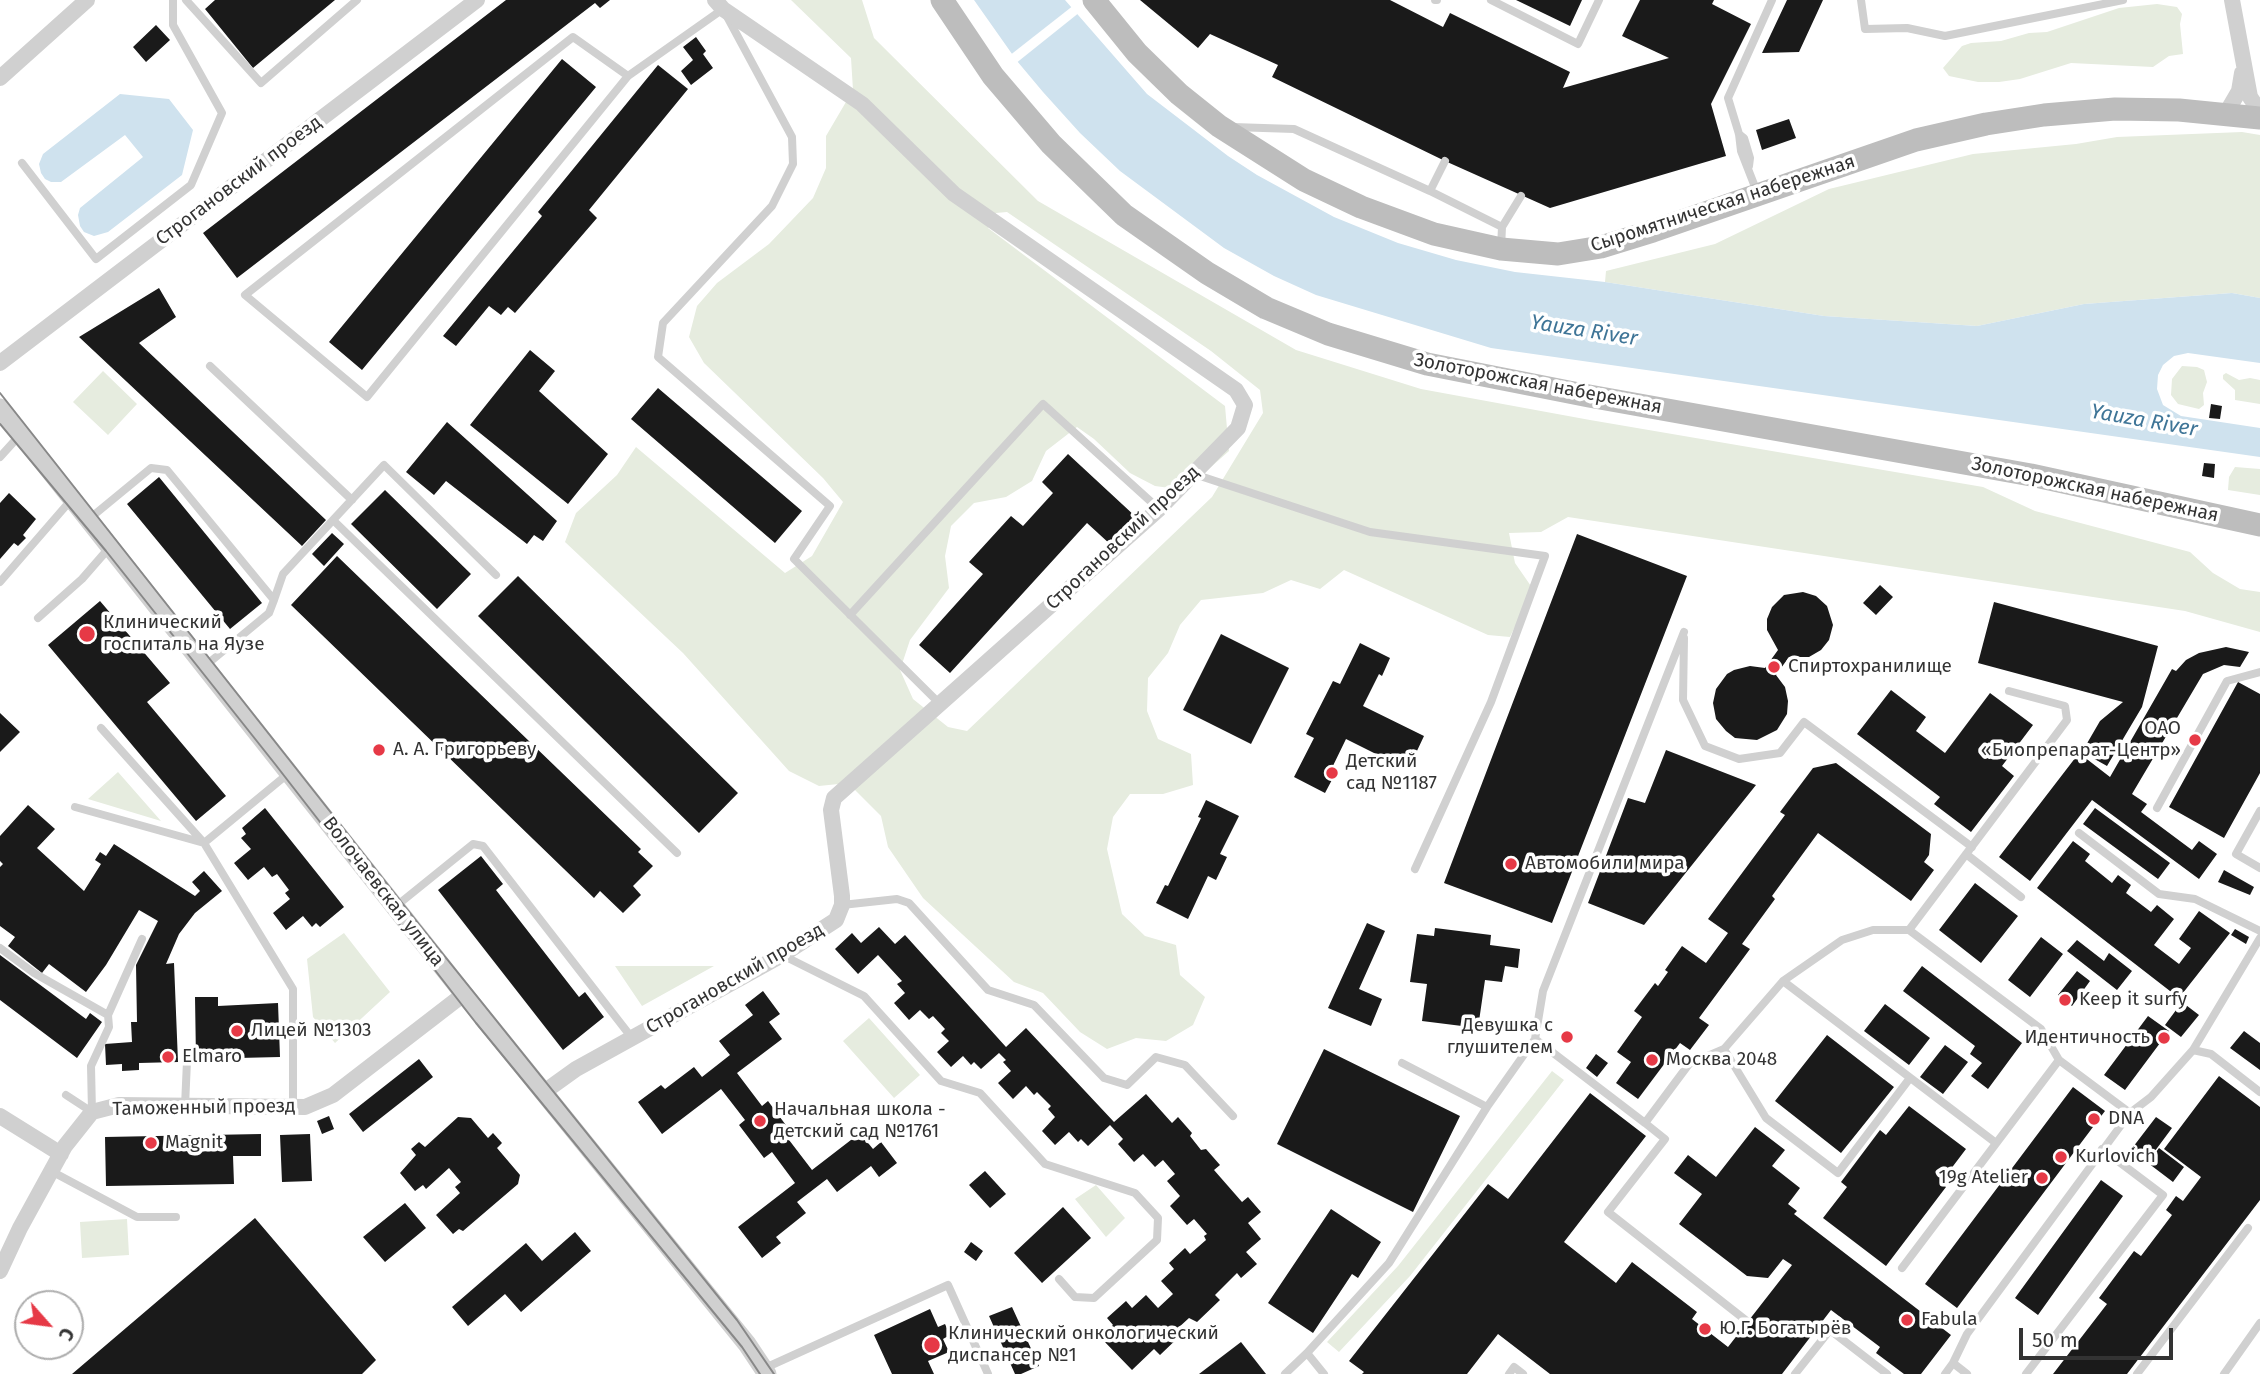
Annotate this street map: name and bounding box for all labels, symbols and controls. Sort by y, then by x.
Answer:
street label: Строгановский проезд [152,111,326,251]
street label: Сыромятническая набережная [1588,150,1858,258]
water label: Yauza River [1529,310,1639,352]
street label: Золоторожская набережная [1412,349,1664,419]
water label: Yauza River [2089,399,2199,443]
street label: Золоторожская набережная [1969,453,2221,527]
street label: Строгановский проезд [1042,461,1204,615]
place label: Клинический госпиталь на Яузе [103,612,264,656]
marker: Клинический госпиталь на Яузе [77,624,97,644]
place label: Спиртохранилище [1788,656,1952,678]
marker: Спиртохранилище [1766,659,1782,675]
place label: ОАО «Биопрепарат-Центр» [1981,718,2181,762]
marker: ОАО «Биопрепарат-Центр» [2187,732,2203,748]
place label: А. А. Григорьеву [393,739,536,761]
marker: А. А. Григорьеву [371,742,387,758]
place label: Детский сад №1187 [1346,751,1437,795]
marker: Детский сад №1187 [1324,765,1340,781]
street label: Волочаевская улица [317,813,449,971]
place label: Автомобили мира [1525,853,1685,875]
marker: Автомобили мира [1503,856,1519,872]
street label: Строгановский проезд [642,919,828,1039]
place label: Keep it surfy [2079,989,2187,1011]
marker: Keep it surfy [2057,992,2073,1008]
place label: Девушка с глушителем [1447,1015,1553,1059]
place label: Лицей №1303 [251,1020,372,1042]
marker: Лицей №1303 [229,1023,245,1039]
place label: Идентичность [2025,1027,2150,1049]
marker: Девушка с глушителем [1559,1029,1575,1045]
marker: Идентичность [2156,1030,2172,1046]
place label: Elmaro [182,1046,242,1068]
marker: Elmaro [160,1049,176,1065]
place label: Москва 2048 [1666,1049,1777,1071]
marker: Москва 2048 [1644,1052,1660,1068]
street label: Таможенный проезд [112,1095,296,1121]
place label: Начальная школа - детский сад №1761 [774,1099,946,1143]
place label: DNA [2108,1108,2144,1130]
marker: DNA [2086,1111,2102,1127]
marker: Начальная школа - детский сад №1761 [752,1113,768,1129]
place label: Magnit [165,1132,223,1154]
marker: Magnit [143,1135,159,1151]
place label: Kurlovich [2075,1146,2156,1168]
marker: Kurlovich [2053,1149,2069,1165]
place label: 19g Atelier [1938,1167,2028,1189]
marker: 19g Atelier [2034,1170,2050,1186]
north arrow [14,1290,84,1360]
place label: Fabula [1921,1309,1978,1331]
marker: Fabula [1899,1312,1915,1328]
scale bar [2022,1314,2176,1358]
place label: Ю.Г. Богатырёв [1719,1318,1852,1340]
marker: Ю.Г. Богатырёв [1697,1321,1713,1337]
place label: Клинический онкологический диспансер №1 [948,1323,1219,1367]
text: С [53,1324,79,1344]
text: 50 m [2032,1327,2078,1353]
marker: Клинический онкологический диспансер №1 [922,1335,942,1355]

